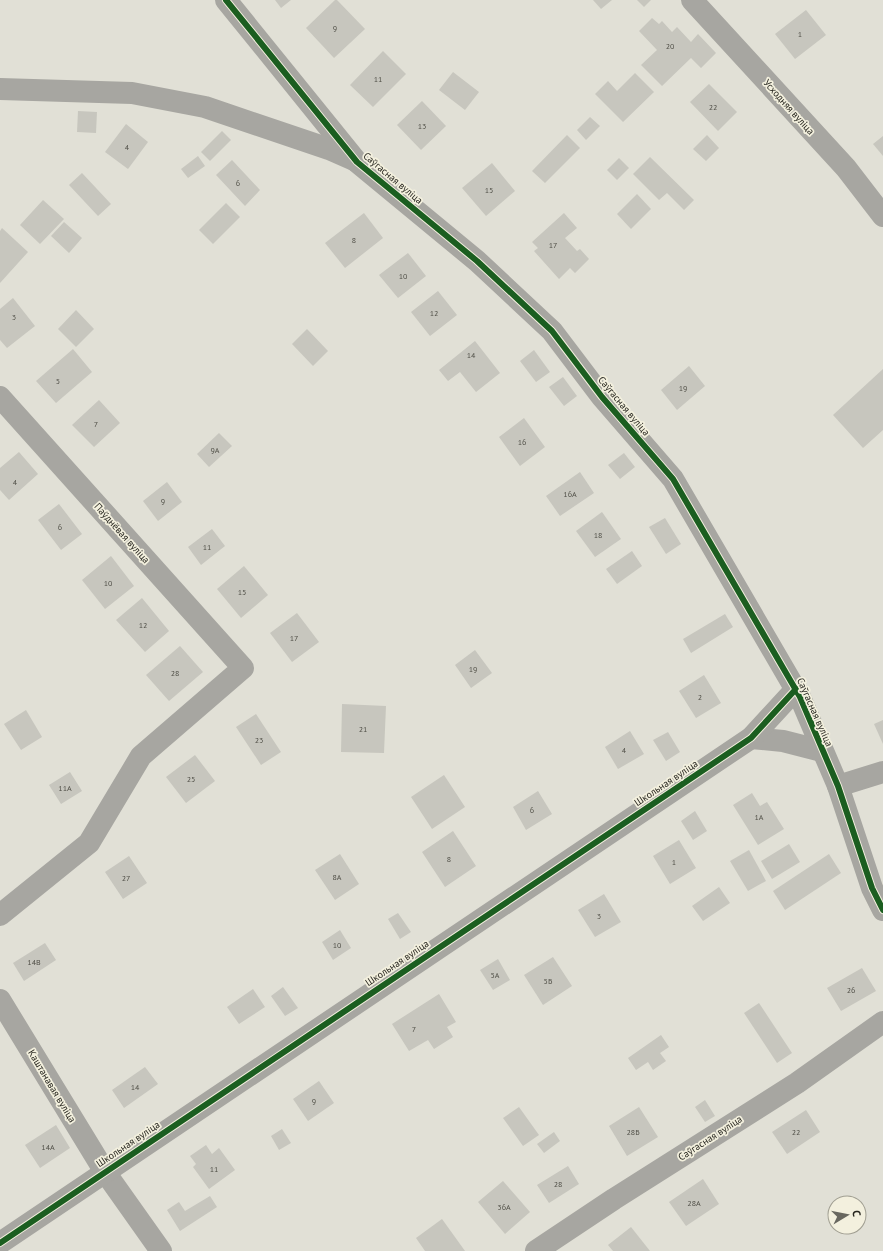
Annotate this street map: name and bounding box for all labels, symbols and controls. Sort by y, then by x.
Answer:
house number: 9 [333,23,337,33]
house number: 1 [798,29,802,39]
house number: 20 [666,41,675,51]
house number: 11 [374,74,382,84]
street label: Усходняя вуліца [761,77,817,137]
house number: 22 [709,102,717,112]
house number: 13 [418,121,426,131]
house number: 4 [125,142,130,152]
street label: Саўгасная вуліца [361,149,426,207]
house number: 6 [236,178,240,188]
house number: 15 [485,185,493,195]
house number: 8 [352,235,356,245]
house number: 17 [549,240,557,250]
house number: 10 [399,271,408,281]
house number: 12 [430,308,438,318]
house number: 3 [12,312,16,322]
house number: 14 [467,350,476,360]
street label: Саўгасная вуліца [595,374,653,439]
house number: 5 [56,376,60,386]
house number: 19 [679,383,687,393]
house number: 7 [94,419,98,429]
house number: 16 [518,437,526,447]
house number: 9А [210,445,220,455]
house number: 4 [13,477,18,487]
house number: 16А [563,489,577,499]
house number: 9 [161,496,165,506]
street label: Паўднёвая вуліца [91,500,153,566]
house number: 6 [58,522,62,532]
house number: 18 [594,530,602,540]
house number: 11 [203,542,211,552]
house number: 10 [104,578,113,588]
house number: 15 [238,587,246,597]
house number: 12 [139,620,147,630]
house number: 17 [290,633,298,643]
house number: 19 [469,664,477,674]
house number: 28 [171,668,179,678]
street label: Саўгасная вуліца [794,676,836,748]
house number: 2 [698,692,702,702]
house number: 21 [359,724,367,734]
house number: 23 [255,735,263,745]
house number: 4 [622,745,627,755]
street label: Школьная вуліца [632,757,700,809]
house number: 25 [187,774,195,784]
house number: 11А [58,783,72,793]
house number: 6 [530,805,534,815]
house number: 1А [754,812,764,822]
house number: 8 [447,854,451,864]
house number: 1 [672,857,676,867]
house number: 8А [332,872,342,882]
house number: 27 [122,873,130,883]
house number: 3 [597,911,601,921]
street label: Школьная вуліца [363,937,431,989]
house number: 10 [333,940,342,950]
house number: 14В [27,957,41,967]
house number: 5А [490,970,500,980]
house number: 5Б [544,976,553,986]
house number: 26 [847,985,855,995]
house number: 7 [412,1024,416,1034]
street label: Каштанавая вуліца [25,1047,79,1125]
house number: 14 [131,1082,140,1092]
house number: 9 [312,1096,316,1106]
street label: Саўгасная вуліца [675,1112,745,1164]
street label: Школьная вуліца [94,1118,162,1170]
house number: 28Б [626,1127,640,1137]
house number: 22 [792,1127,800,1137]
house number: 14А [41,1142,55,1152]
house number: 11 [210,1164,218,1174]
house number: 28 [554,1179,562,1189]
north arrow [827,1195,867,1235]
house number: 28А [687,1198,701,1208]
house number: 36А [497,1202,511,1212]
text: С [849,1209,864,1218]

